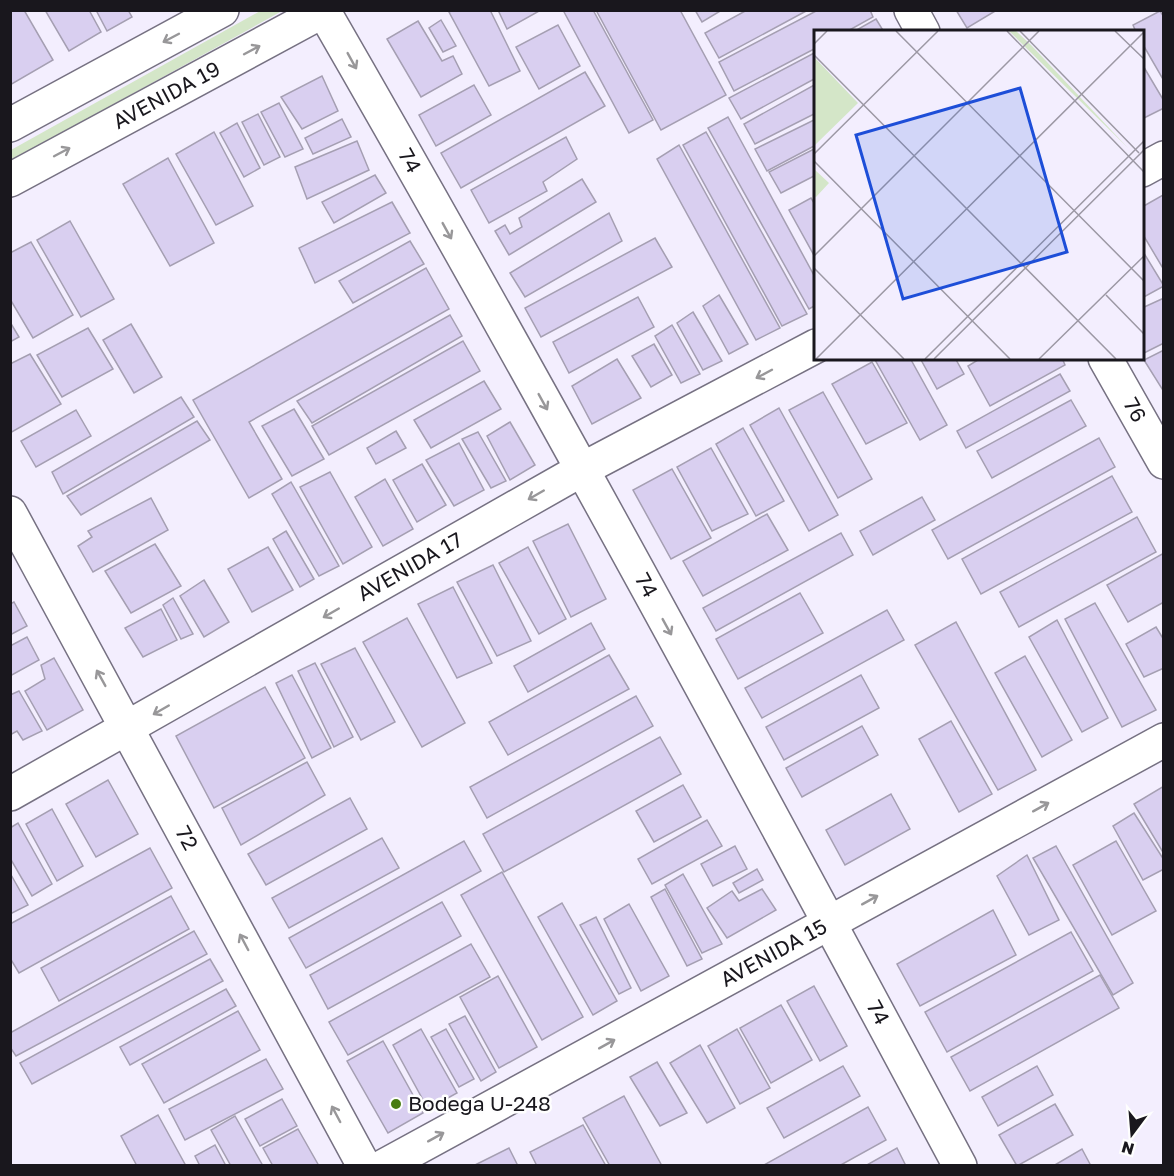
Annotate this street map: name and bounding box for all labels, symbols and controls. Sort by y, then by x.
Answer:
inset map [814,30,1144,360]
one-way arrow [163,32,180,44]
one-way arrow [243,44,260,56]
one-way arrow [347,52,359,69]
street label: AVENIDA 19 [108,55,224,134]
street label: 74 [393,144,428,177]
one-way arrow [53,146,70,158]
one-way arrow [442,222,454,239]
one-way arrow [755,368,773,380]
one-way arrow [537,393,549,410]
street label: 76 [1118,393,1153,426]
one-way arrow [528,489,545,501]
street label: AVENIDA 17 [352,526,467,606]
street label: 74 [630,568,664,602]
one-way arrow [322,608,340,619]
one-way arrow [662,618,673,636]
one-way arrow [95,670,106,688]
one-way arrow [153,705,171,716]
one-way arrow [1032,801,1050,812]
street label: 72 [170,821,204,854]
one-way arrow [861,894,878,906]
street label: AVENIDA 15 [715,913,831,992]
one-way arrow [238,934,250,951]
street label: 74 [861,996,896,1029]
one-way arrow [598,1038,615,1050]
place label: Bodega U-248 [408,1090,551,1116]
marker: Bodega U-248 [389,1097,403,1111]
north arrow [1102,1104,1162,1164]
one-way arrow [330,1106,342,1123]
one-way arrow [427,1131,444,1143]
text: N [1119,1137,1136,1160]

